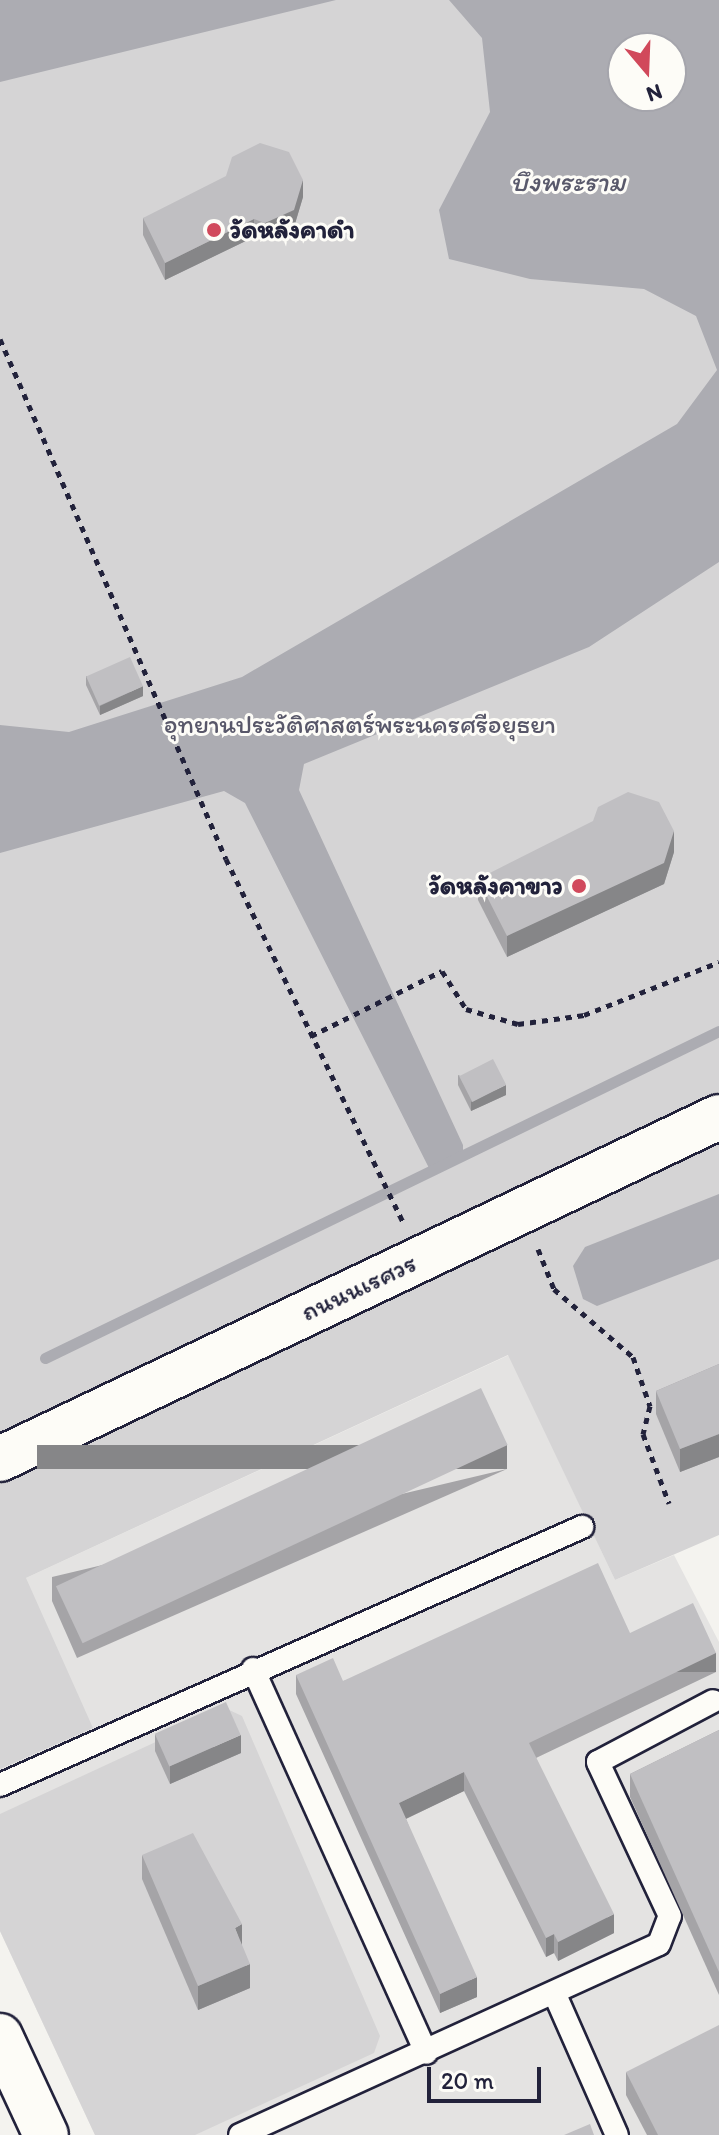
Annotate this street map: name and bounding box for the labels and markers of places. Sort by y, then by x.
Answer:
place label: วัดหลังคาดำ [230,214,355,246]
marker: วัดหลังคาดำ [205,221,223,239]
place label: วัดหลังคาขาว [429,870,563,902]
marker: วัดหลังคาขาว [570,877,588,895]

